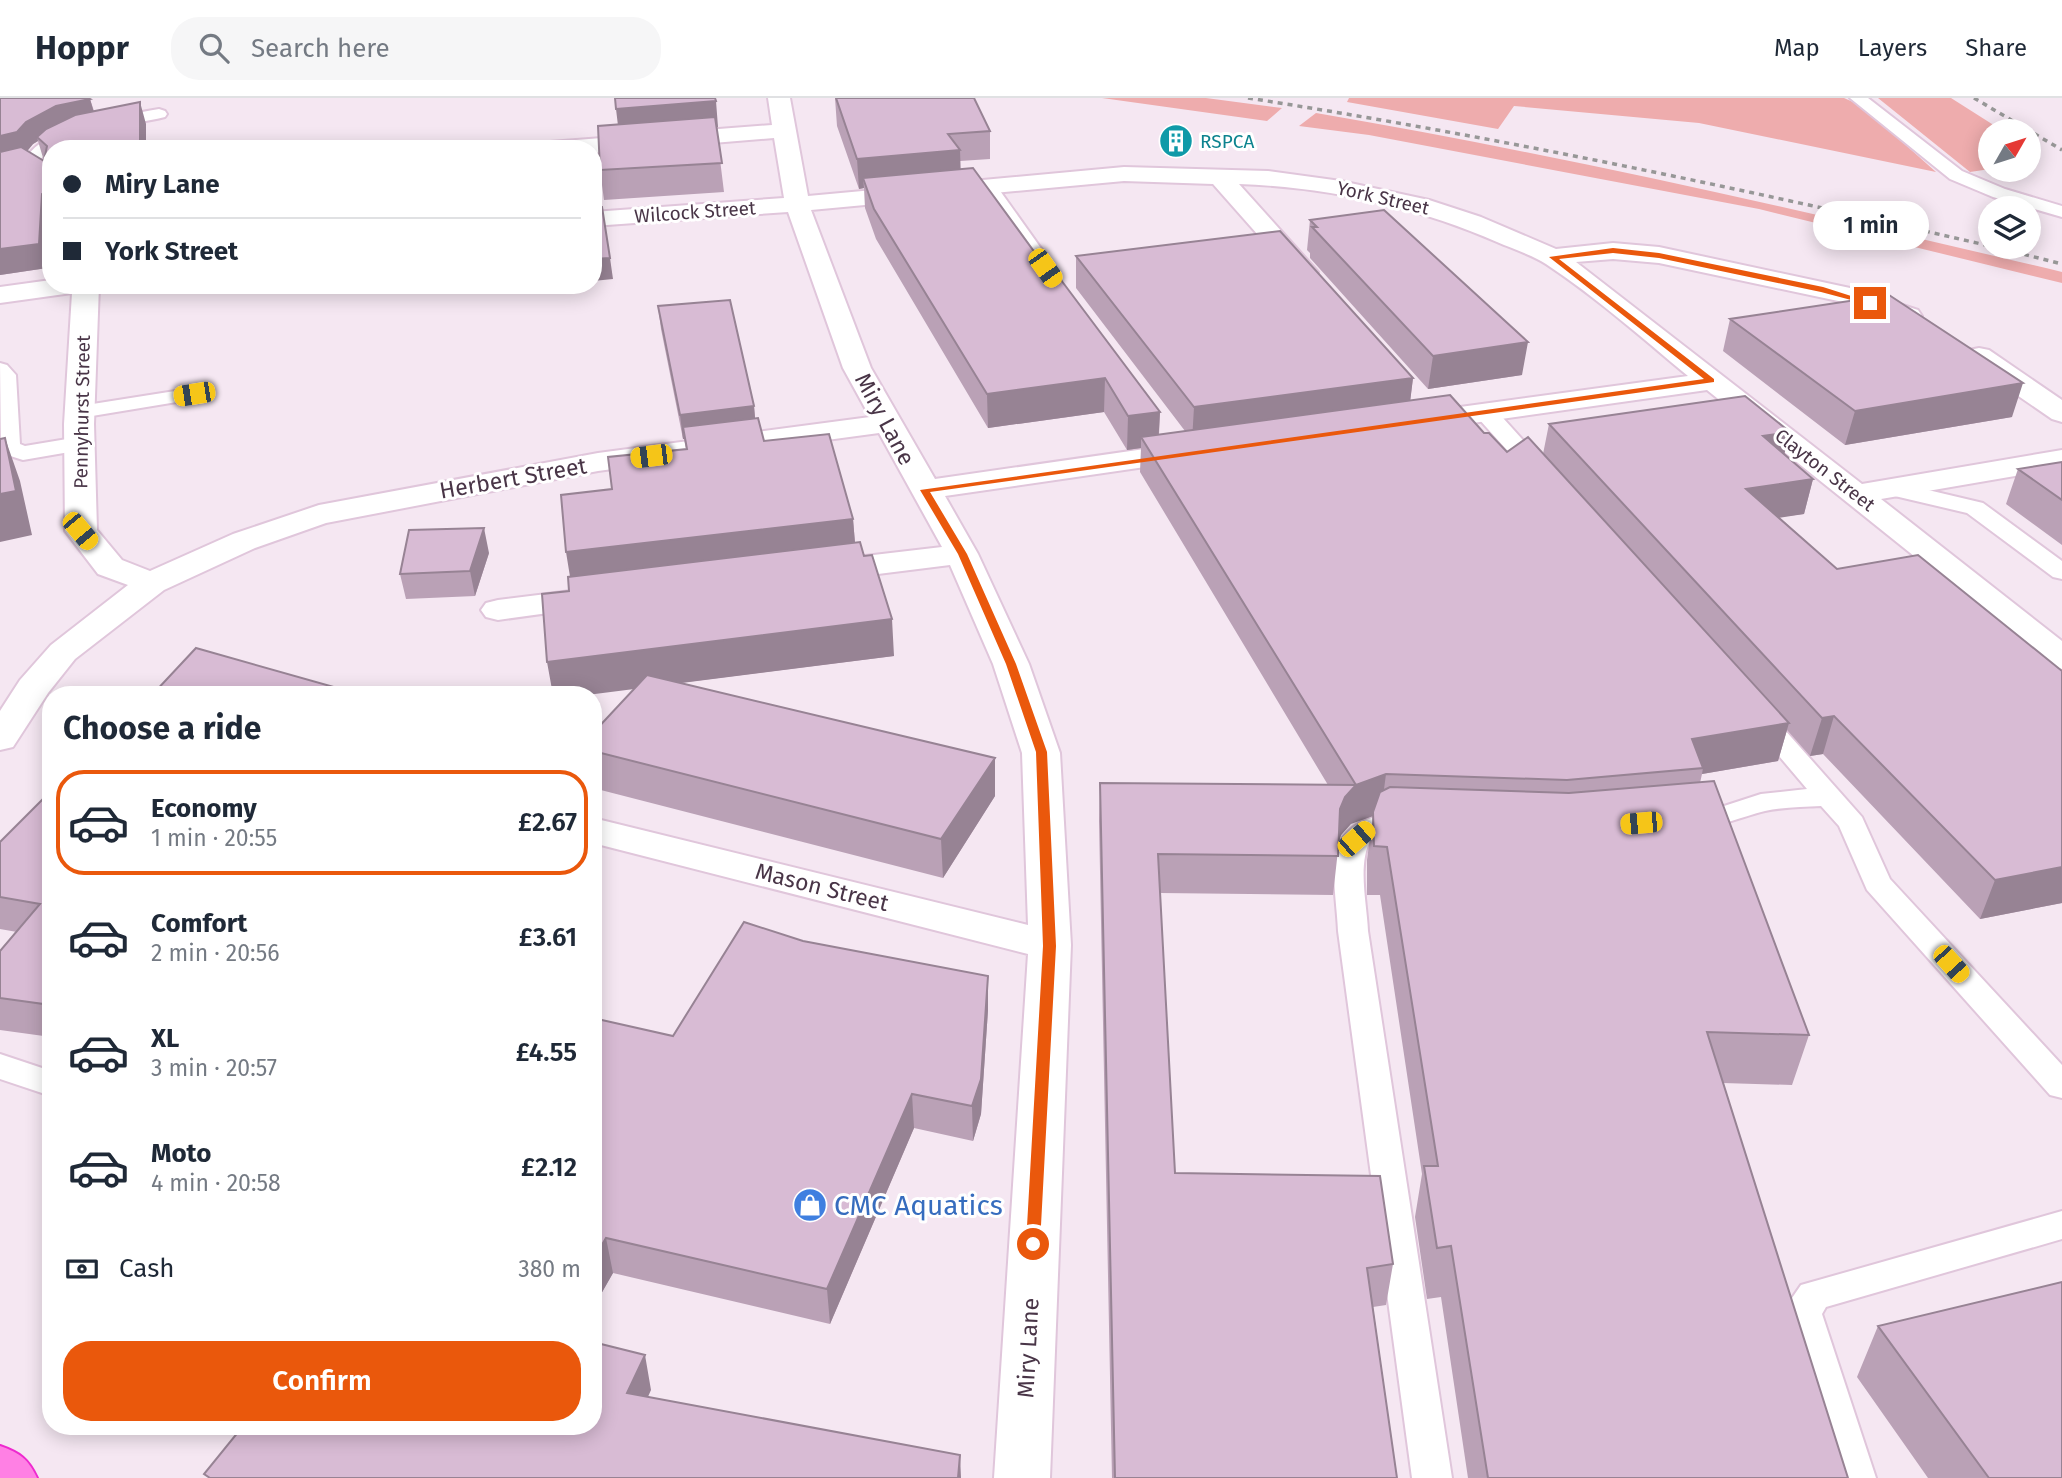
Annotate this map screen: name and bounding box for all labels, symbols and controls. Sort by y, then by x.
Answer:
search box [171,17,661,80]
text: Hoppr [35,28,129,68]
icon: search [195,29,233,67]
text: Search here [251,33,390,64]
text: Map [1774,34,1820,62]
text: Layers [1858,34,1927,62]
text: Share [1965,34,2027,62]
north arrow [1978,119,2040,182]
map controls [1978,119,2041,259]
building icon: RSPCA [1157,122,1195,160]
place label: RSPCA [1200,130,1254,153]
text: Miry Lane [105,169,220,200]
street label: York Street [1335,176,1432,220]
street label: Wilcock Street [633,196,757,228]
button: layers [1978,196,2041,259]
callout: 1 min [1812,202,1928,250]
text: 1 min [1843,211,1899,239]
text: York Street [105,236,238,267]
car [1025,245,1066,291]
route end [1854,287,1886,319]
street label: Pennyhurst Street [69,335,95,489]
street label: Miry Lane [849,368,921,470]
car [172,380,217,408]
street label: Clayton Street [1770,424,1880,516]
car [629,443,674,469]
street label: Herbert Street [437,451,589,505]
car [59,508,102,554]
text: Choose a ride [63,709,261,747]
icon: car [67,791,130,854]
text: Economy [151,793,257,824]
text: £2.67 [518,807,577,838]
car [1620,811,1663,835]
car [1334,817,1379,861]
text: 1 min · 20:55 [151,824,277,852]
street label: Mason Street [752,857,892,917]
icon: car [67,906,130,969]
text: Comfort [151,908,247,939]
text: £3.61 [519,922,577,953]
text: 2 min · 20:56 [151,939,279,967]
car [1930,941,1973,987]
icon: car [67,1021,130,1084]
text: XL [151,1023,179,1054]
text: £4.55 [516,1037,577,1068]
text: 3 min · 20:57 [151,1054,277,1082]
icon: car [67,1136,130,1199]
text: Moto [151,1138,211,1169]
text: £2.12 [521,1152,577,1183]
text: 4 min · 20:58 [151,1169,281,1197]
shop icon: CMC Aquatics [791,1186,829,1224]
place label: CMC Aquatics [834,1189,1003,1222]
route start [1017,1228,1049,1260]
icon: cash [63,1250,101,1288]
text: Cash [119,1253,175,1284]
text: 380 m [518,1255,581,1283]
street label: Miry Lane [1011,1297,1045,1399]
button: Confirm [63,1341,581,1421]

